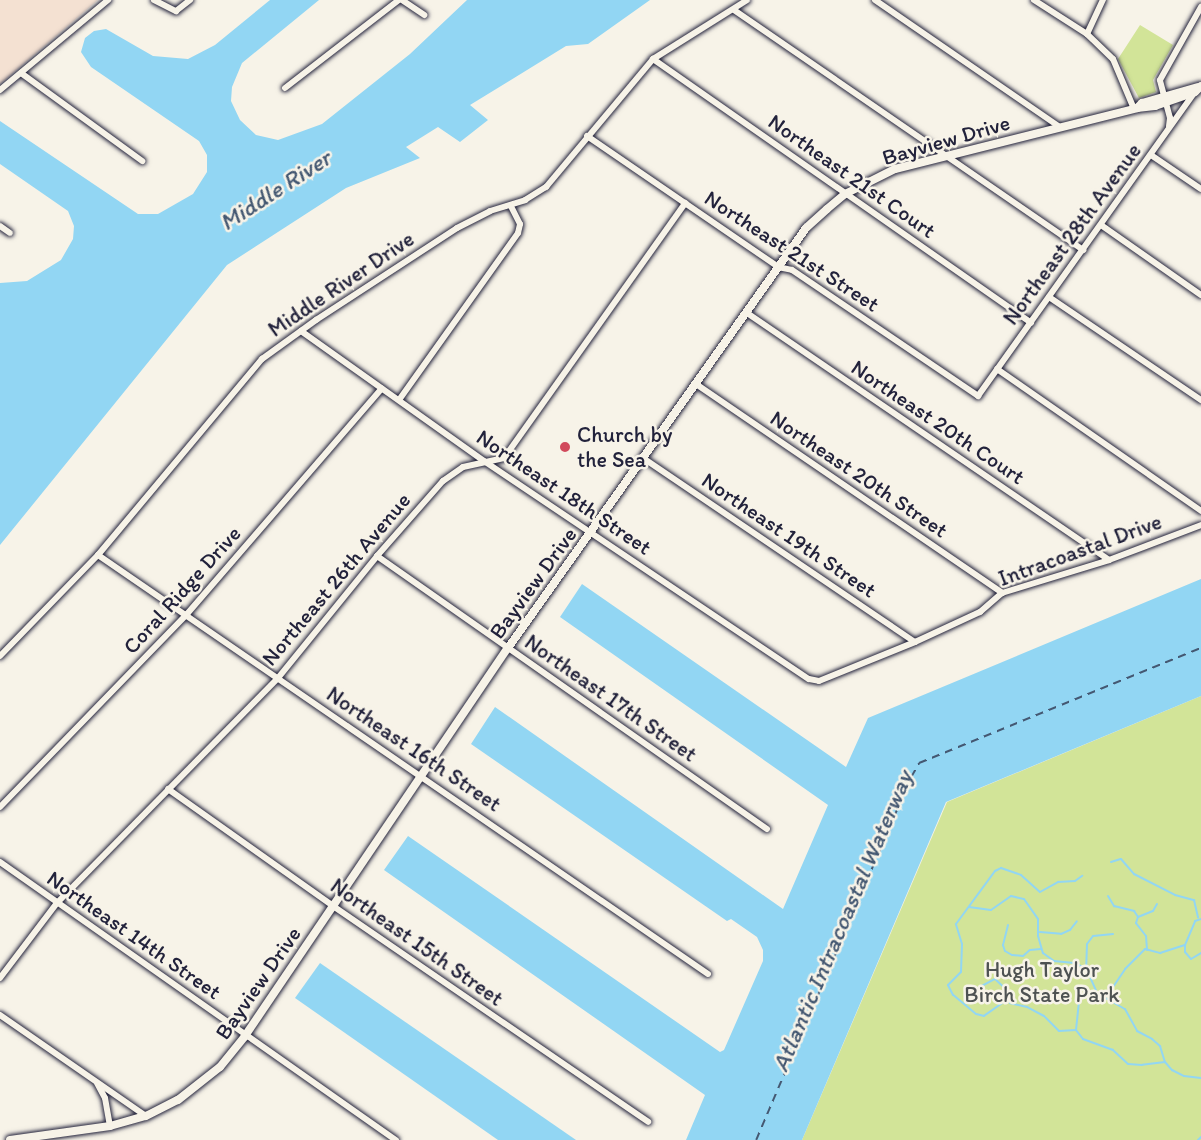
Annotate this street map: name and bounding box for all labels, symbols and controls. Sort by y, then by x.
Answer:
street label: Northeast 21st Court [763,108,941,244]
street label: Bayview Drive [879,109,1013,171]
street label: Northeast 28th Avenue [998,139,1146,329]
water label: Middle River [214,143,336,237]
street label: Northeast 21st Street [700,185,884,317]
street label: Middle River Drive [263,225,419,343]
street label: Northeast 20th Court [846,354,1030,490]
street label: Northeast 20th Street [766,405,952,543]
place label: Church by the Sea [577,421,672,472]
street label: Northeast 18th Street [472,424,656,560]
marker: Church by the Sea [558,440,572,454]
street label: Northeast 19th Street [697,467,881,603]
street label: Northeast 26th Avenue [256,488,416,670]
street label: Intracoastal Drive [995,508,1165,592]
street label: Coral Ridge Drive [118,520,246,660]
street label: Bayview Drive [484,522,582,644]
street label: Northeast 17th Street [520,629,702,767]
street label: Northeast 16th Street [322,681,506,817]
water label: Atlantic Intracoastal Waterway [765,766,919,1076]
street label: Northeast 14th Street [42,865,226,1005]
street label: Northeast 15th Street [326,873,508,1011]
street label: Bayview Drive [209,921,307,1045]
park label: Hugh Taylor Birch State Park [965,956,1119,1008]

